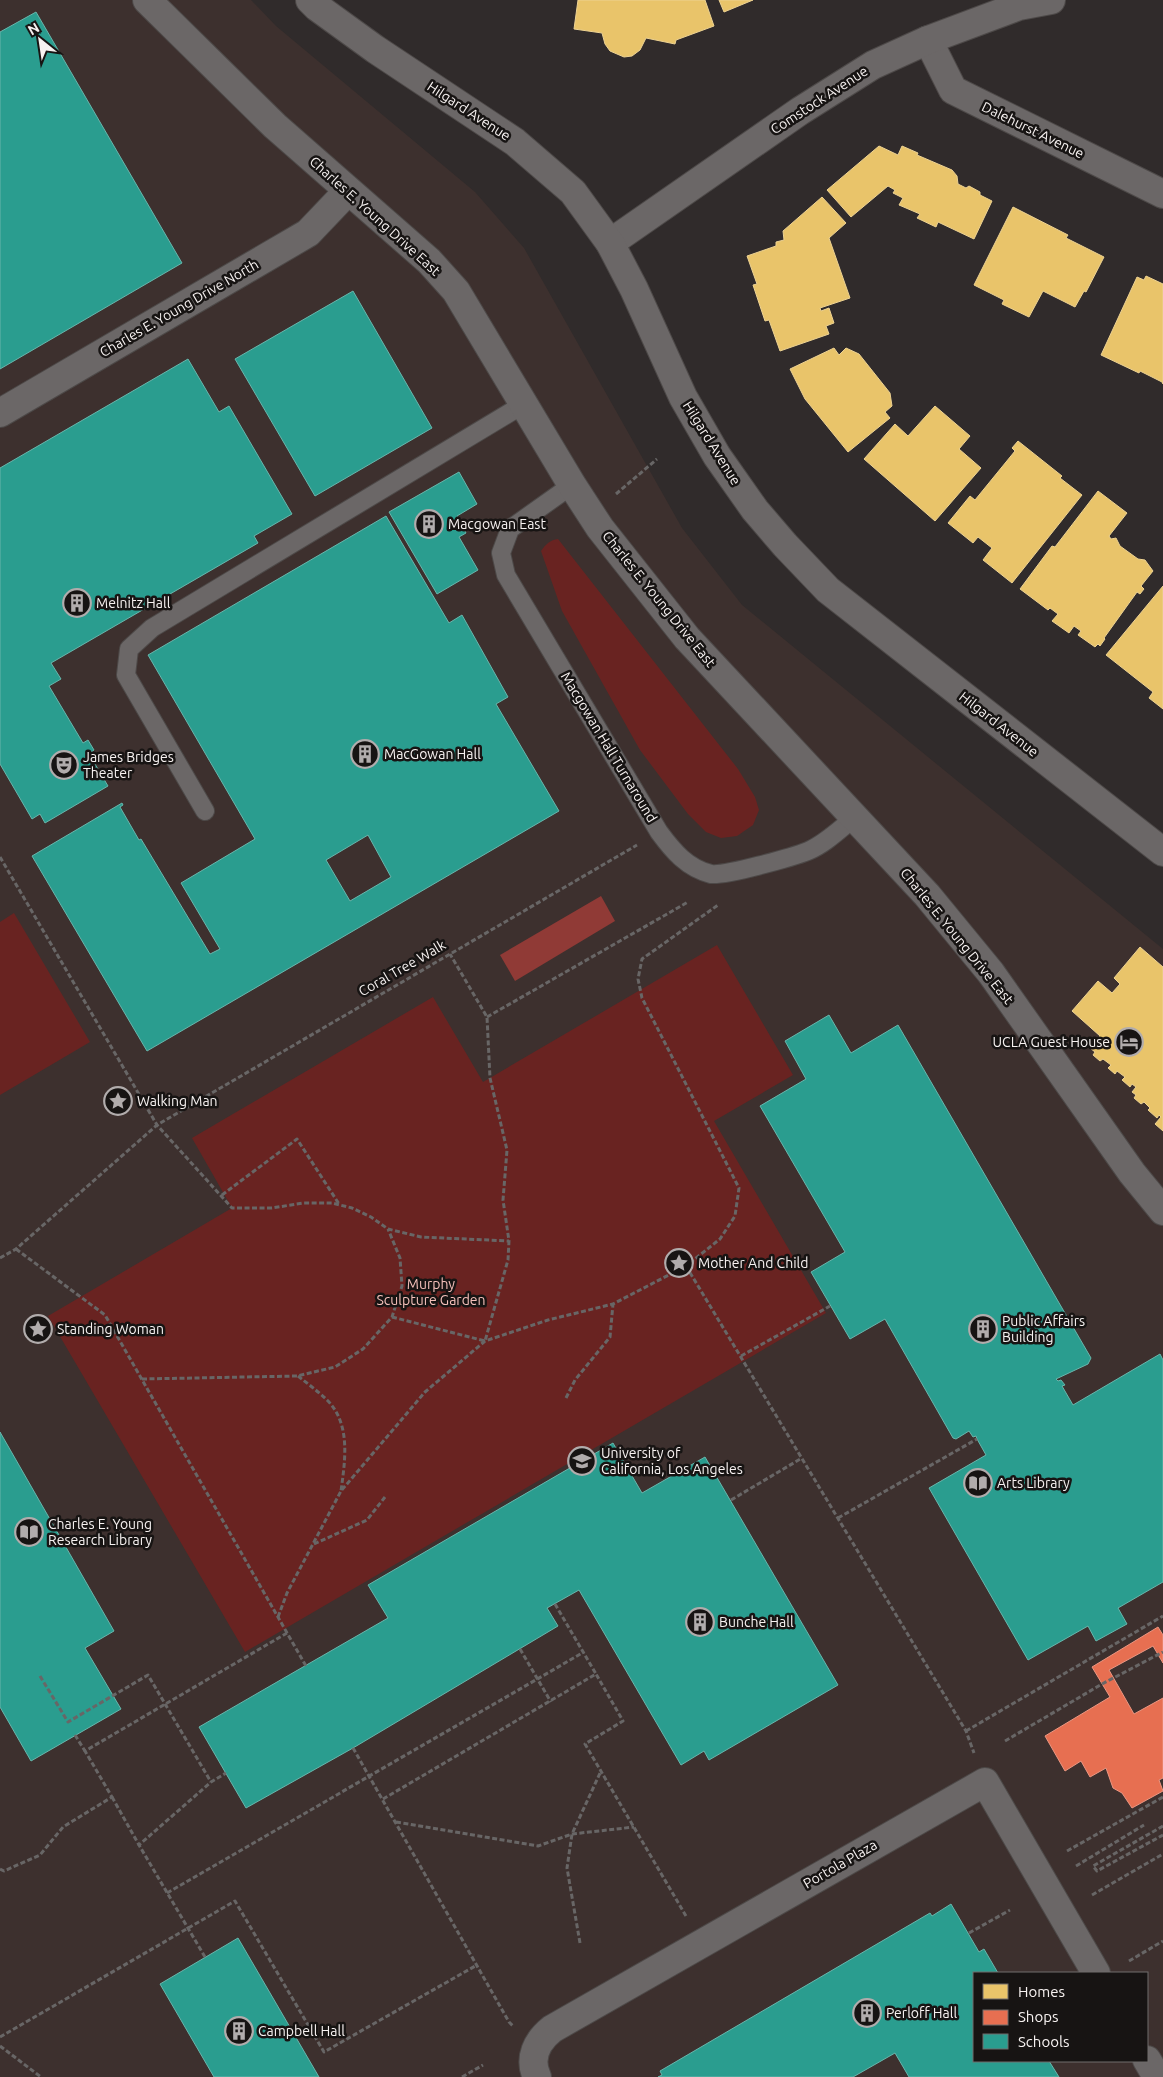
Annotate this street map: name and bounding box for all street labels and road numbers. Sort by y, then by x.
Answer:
street label: Comstock Avenue [767,63,871,137]
street label: Hilgard Avenue [424,78,514,144]
street label: Dalehurst Avenue [979,98,1087,162]
street label: Charles E. Young Drive East [306,153,444,279]
street label: Charles E. Young Drive North [97,256,261,360]
street label: Hilgard Avenue [680,398,744,488]
street label: Charles E. Young Drive East [599,528,719,671]
street label: Macgowan Hall Turnaround [558,669,660,825]
street label: Hilgard Avenue [956,688,1042,760]
street label: Charles E. Young Drive East [897,865,1017,1008]
street label: Coral Tree Walk [356,937,448,999]
street label: Portola Plaza [800,1836,880,1892]

